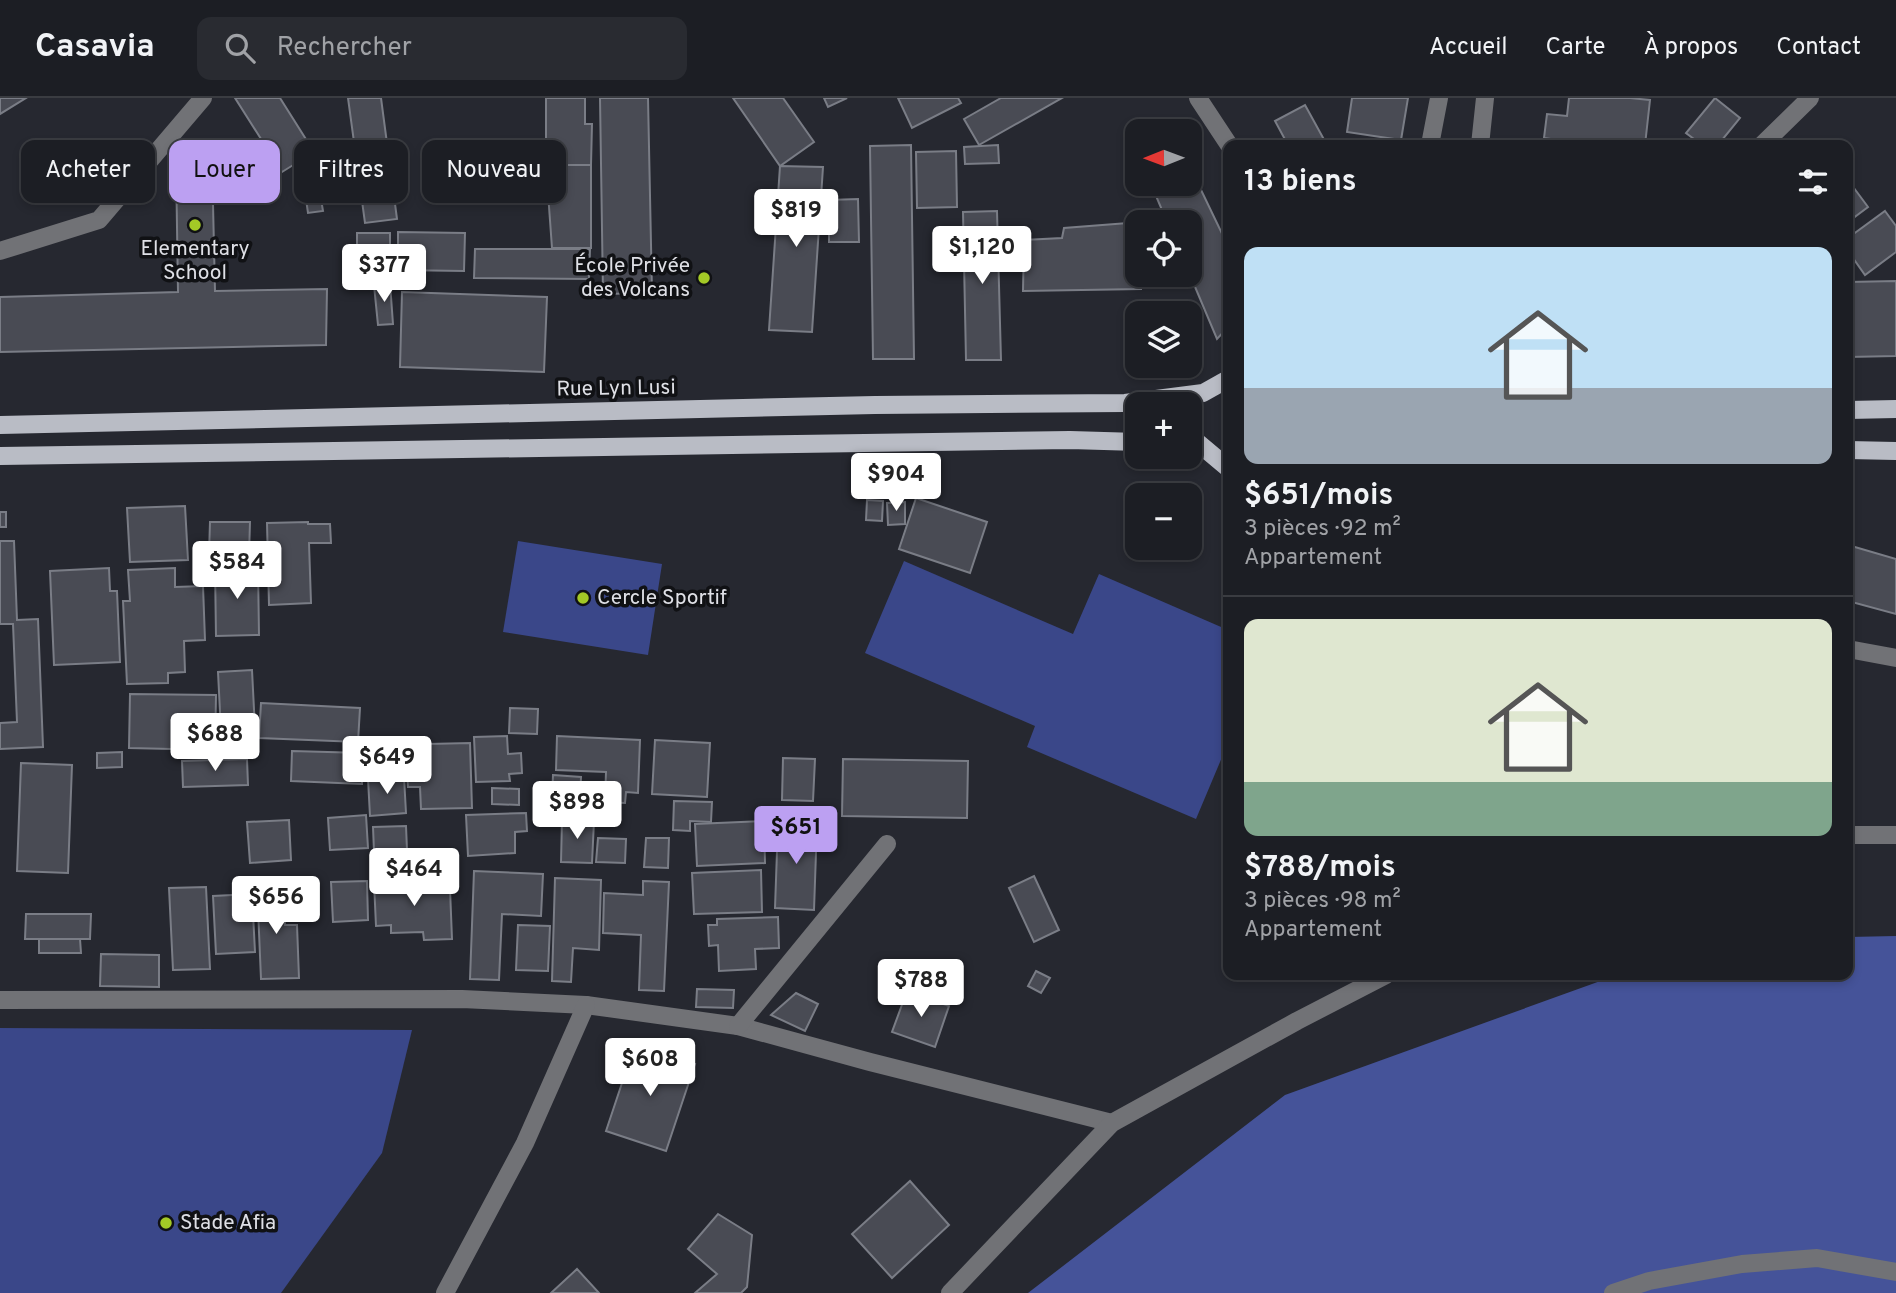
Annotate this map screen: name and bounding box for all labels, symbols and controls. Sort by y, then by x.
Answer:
search box [197,17,687,80]
text: Casavia [35,27,155,69]
icon: search [221,29,259,67]
text: Rechercher [277,32,412,65]
text: Accueil [1429,33,1508,63]
text: Carte [1546,33,1605,63]
text: À propos [1643,33,1738,63]
text: Contact [1776,33,1861,63]
north arrow [1125,119,1202,196]
map controls [1125,119,1202,560]
chip: Acheter [21,140,155,203]
chip: Louer [169,140,280,203]
chip: Filtres [294,140,408,203]
chip: Nouveau [422,140,566,203]
icon: filters [1794,163,1832,201]
text: 13 biens [1244,164,1357,201]
pin: $819 [755,190,837,249]
text: $819 [770,197,822,226]
button: locate [1125,210,1202,287]
marker: Elementary School [187,217,203,233]
pin: $1,120 [925,226,1039,286]
text: $1,120 [948,234,1016,263]
place label: Elementary School [140,236,250,287]
pin: $377 [343,244,425,304]
text: $377 [358,252,410,281]
place label: École Privée des Volcans [574,252,690,304]
marker: École Privée des Volcans [696,270,712,286]
icon: home [1475,292,1601,418]
button: layers [1125,301,1202,378]
street label: Rue Lyn Lusi [556,374,676,404]
button: + [1125,392,1202,469]
pin: $904 [855,454,937,513]
text: $904 [867,461,925,490]
text: $651/mois [1244,478,1393,515]
button: − [1125,483,1202,560]
text: 3 pièces · 92 m² [1244,515,1401,544]
pin: $584 [196,542,278,601]
text: Appartement [1244,544,1382,573]
text: $584 [208,549,266,578]
place label: Cercle Sportif [597,585,727,612]
marker: Cercle Sportif [575,590,591,606]
icon: home [1475,664,1601,790]
pin: $688 [174,714,256,773]
text: $688 [187,721,243,750]
pin: $649 [346,736,428,796]
text: $649 [359,744,415,773]
pin: $898 [536,782,618,841]
text: $898 [549,789,605,818]
pin: $651 [755,806,837,866]
text: $651 [770,814,822,843]
pin: $464 [373,848,455,908]
text: $788/mois [1244,850,1396,887]
text: $464 [385,856,443,885]
pin: $656 [235,876,317,936]
text: $656 [248,884,304,913]
text: 3 pièces · 98 m² [1244,887,1401,916]
text: Appartement [1244,916,1382,945]
pin: $788 [880,960,962,1019]
text: $788 [894,967,948,996]
pin: $608 [609,1038,691,1098]
text: $608 [621,1046,679,1075]
place label: Stade Afia [180,1210,276,1237]
marker: Stade Afia [158,1215,174,1231]

